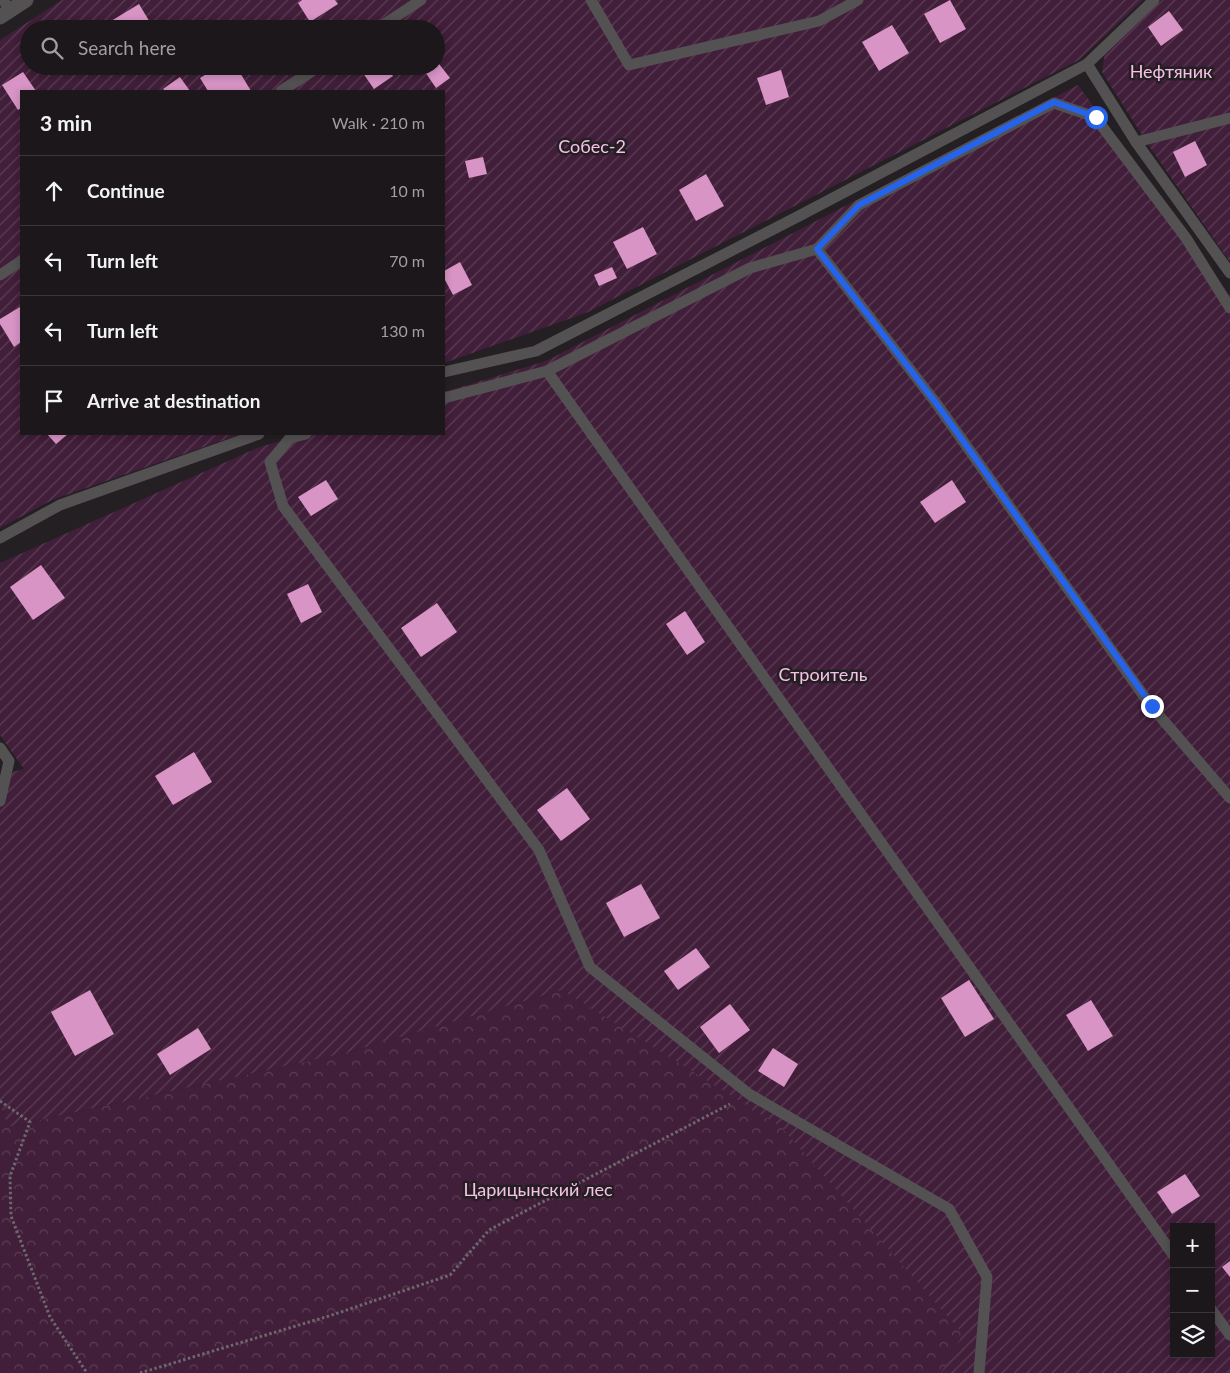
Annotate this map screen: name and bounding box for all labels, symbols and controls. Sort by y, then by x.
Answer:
search box [20,20,445,75]
icon: search [38,34,66,62]
text: Search here [78,36,176,59]
park label: Нефтяник [1130,60,1213,82]
route start [1085,106,1108,129]
text: 3 min [40,110,92,135]
text: Walk · 210 m [332,113,425,132]
park label: Собес-2 [558,135,626,157]
icon: ahead [40,177,68,205]
text: Continue [87,179,165,202]
text: 10 m [389,181,425,200]
icon: left [40,247,68,275]
text: Turn left [87,249,158,272]
text: 70 m [389,251,425,270]
icon: left [40,317,68,345]
text: Turn left [87,319,158,342]
text: 130 m [380,321,425,340]
icon: arrive [40,387,68,415]
text: Arrive at destination [87,389,260,412]
park label: Строитель [779,663,868,685]
route end [1141,695,1164,718]
park label: Царицынский лес [463,1178,613,1200]
map controls [1170,1223,1215,1358]
button: + [1170,1223,1215,1268]
button: − [1170,1268,1215,1313]
button: layers [1170,1313,1215,1358]

